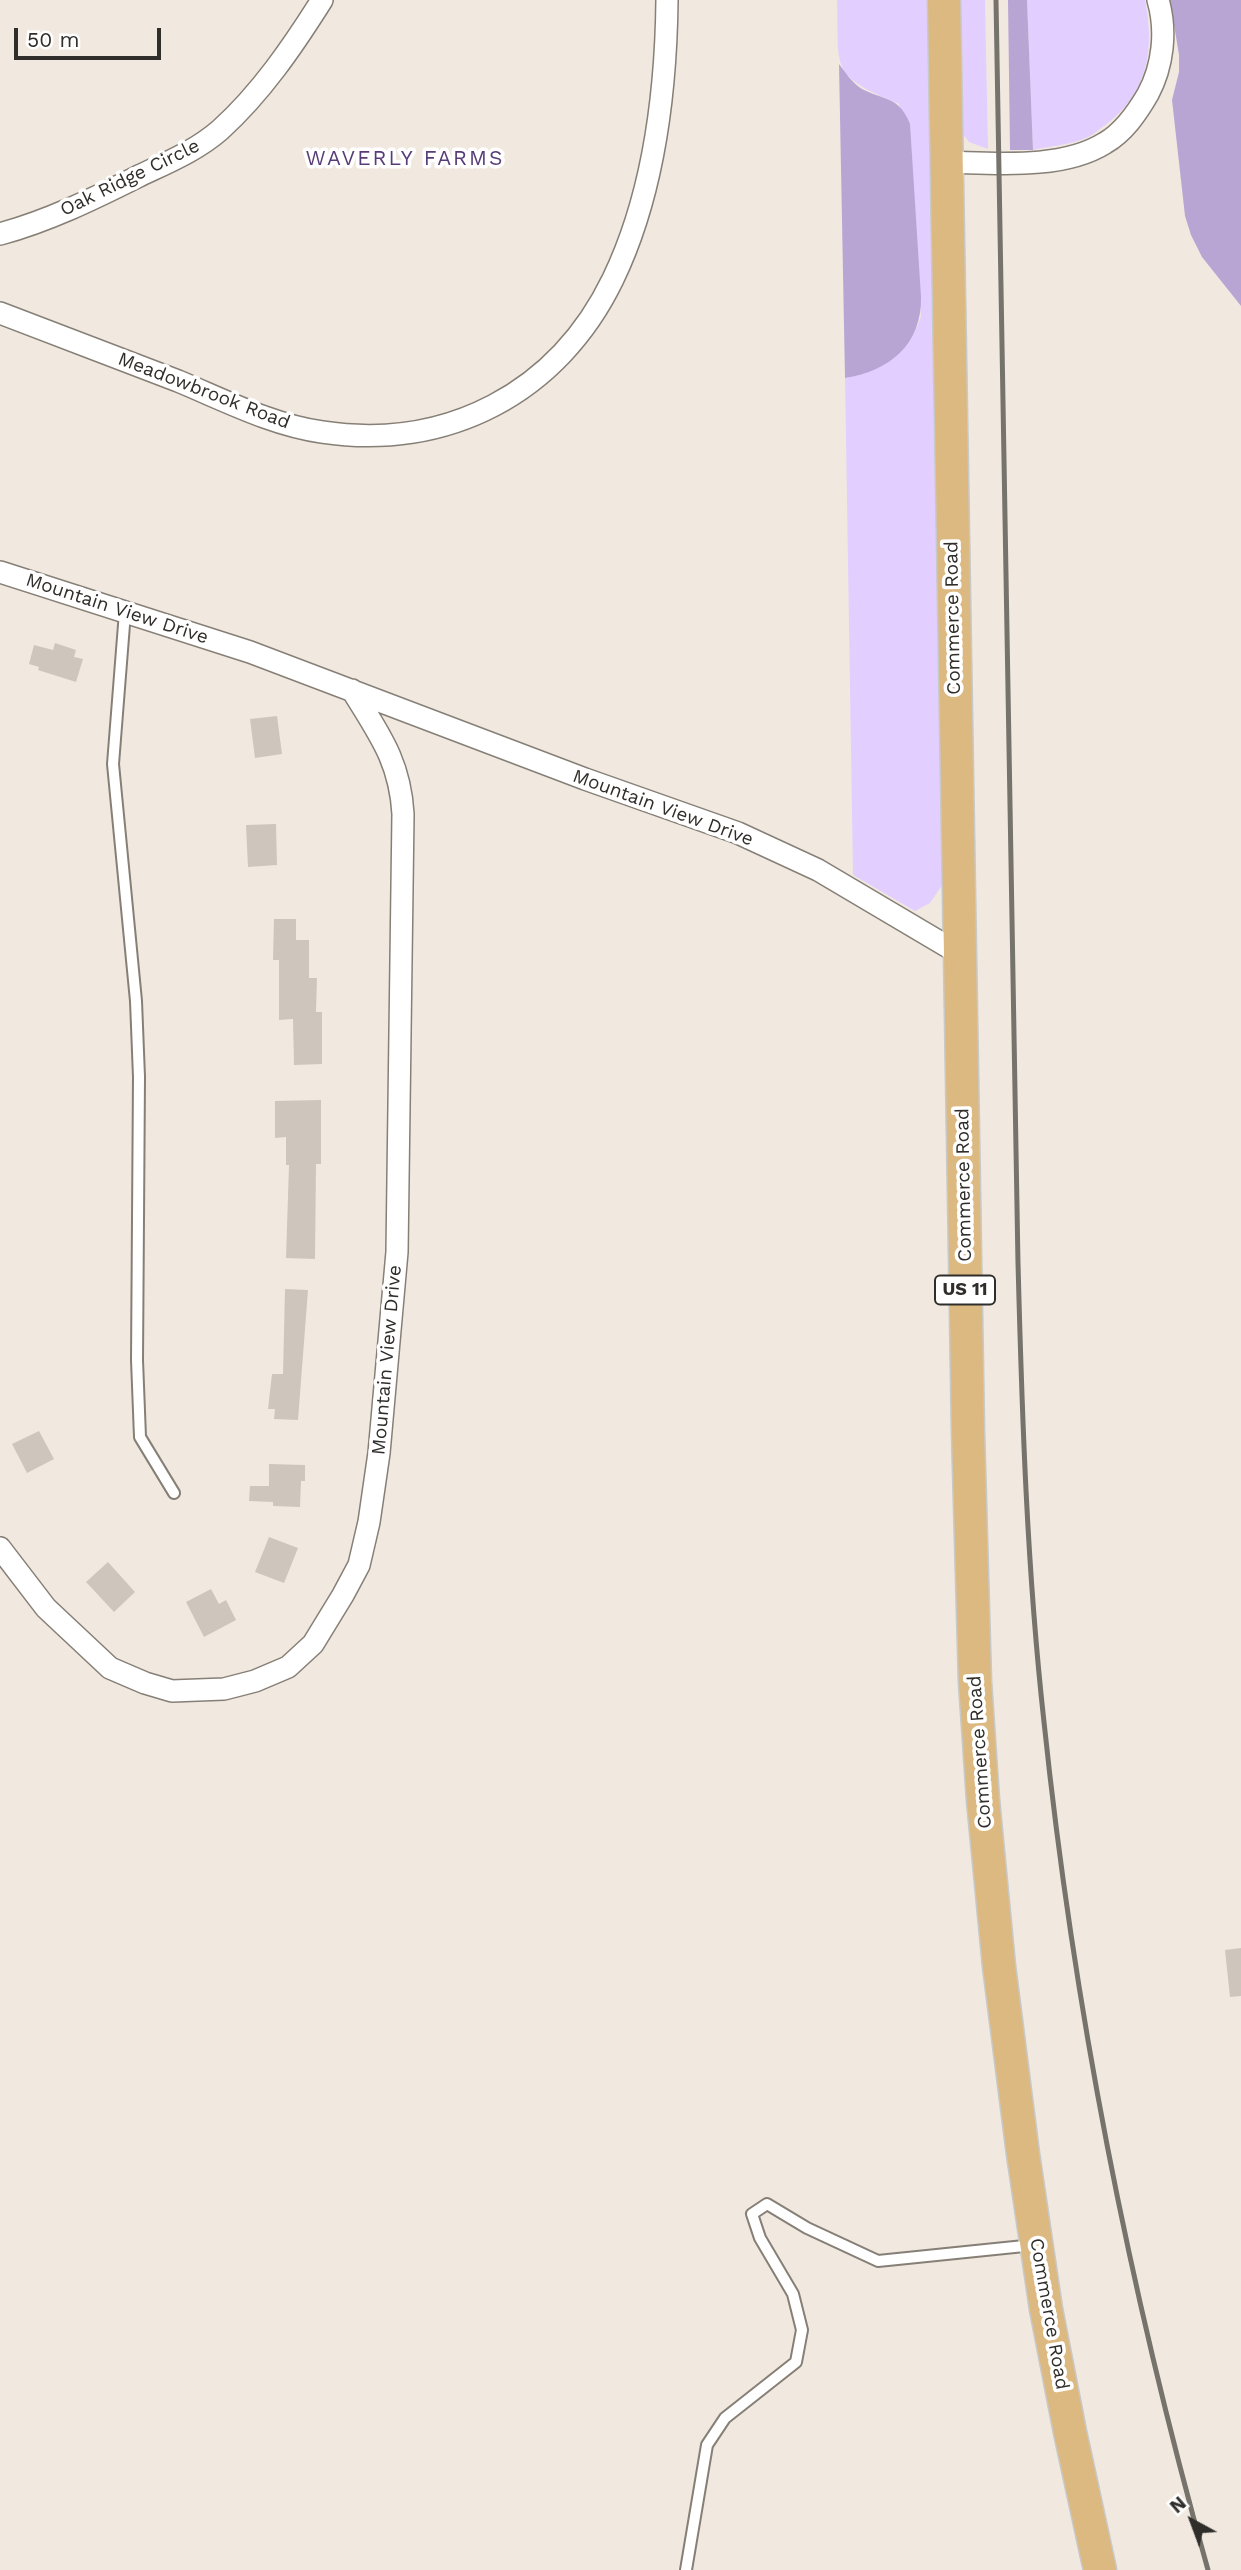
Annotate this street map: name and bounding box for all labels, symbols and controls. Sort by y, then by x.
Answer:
scale bar [18,14,164,58]
text: 50 m [27,27,79,52]
street label: Oak Ridge Circle [57,134,203,222]
district label: WAVERLY FARMS [307,146,503,172]
street label: Meadowbrook Road [115,348,293,434]
street label: Commerce Road [940,541,966,695]
street label: Mountain View Drive [23,569,211,649]
street label: Mountain View Drive [570,765,756,851]
street label: Commerce Road [951,1108,977,1262]
street label: Mountain View Drive [367,1264,407,1456]
road number: US 11 [935,1275,995,1304]
street label: Commerce Road [963,1675,997,1829]
street label: Commerce Road [1024,2236,1074,2392]
north arrow [1157,2486,1227,2556]
text: N [1165,2491,1191,2518]

